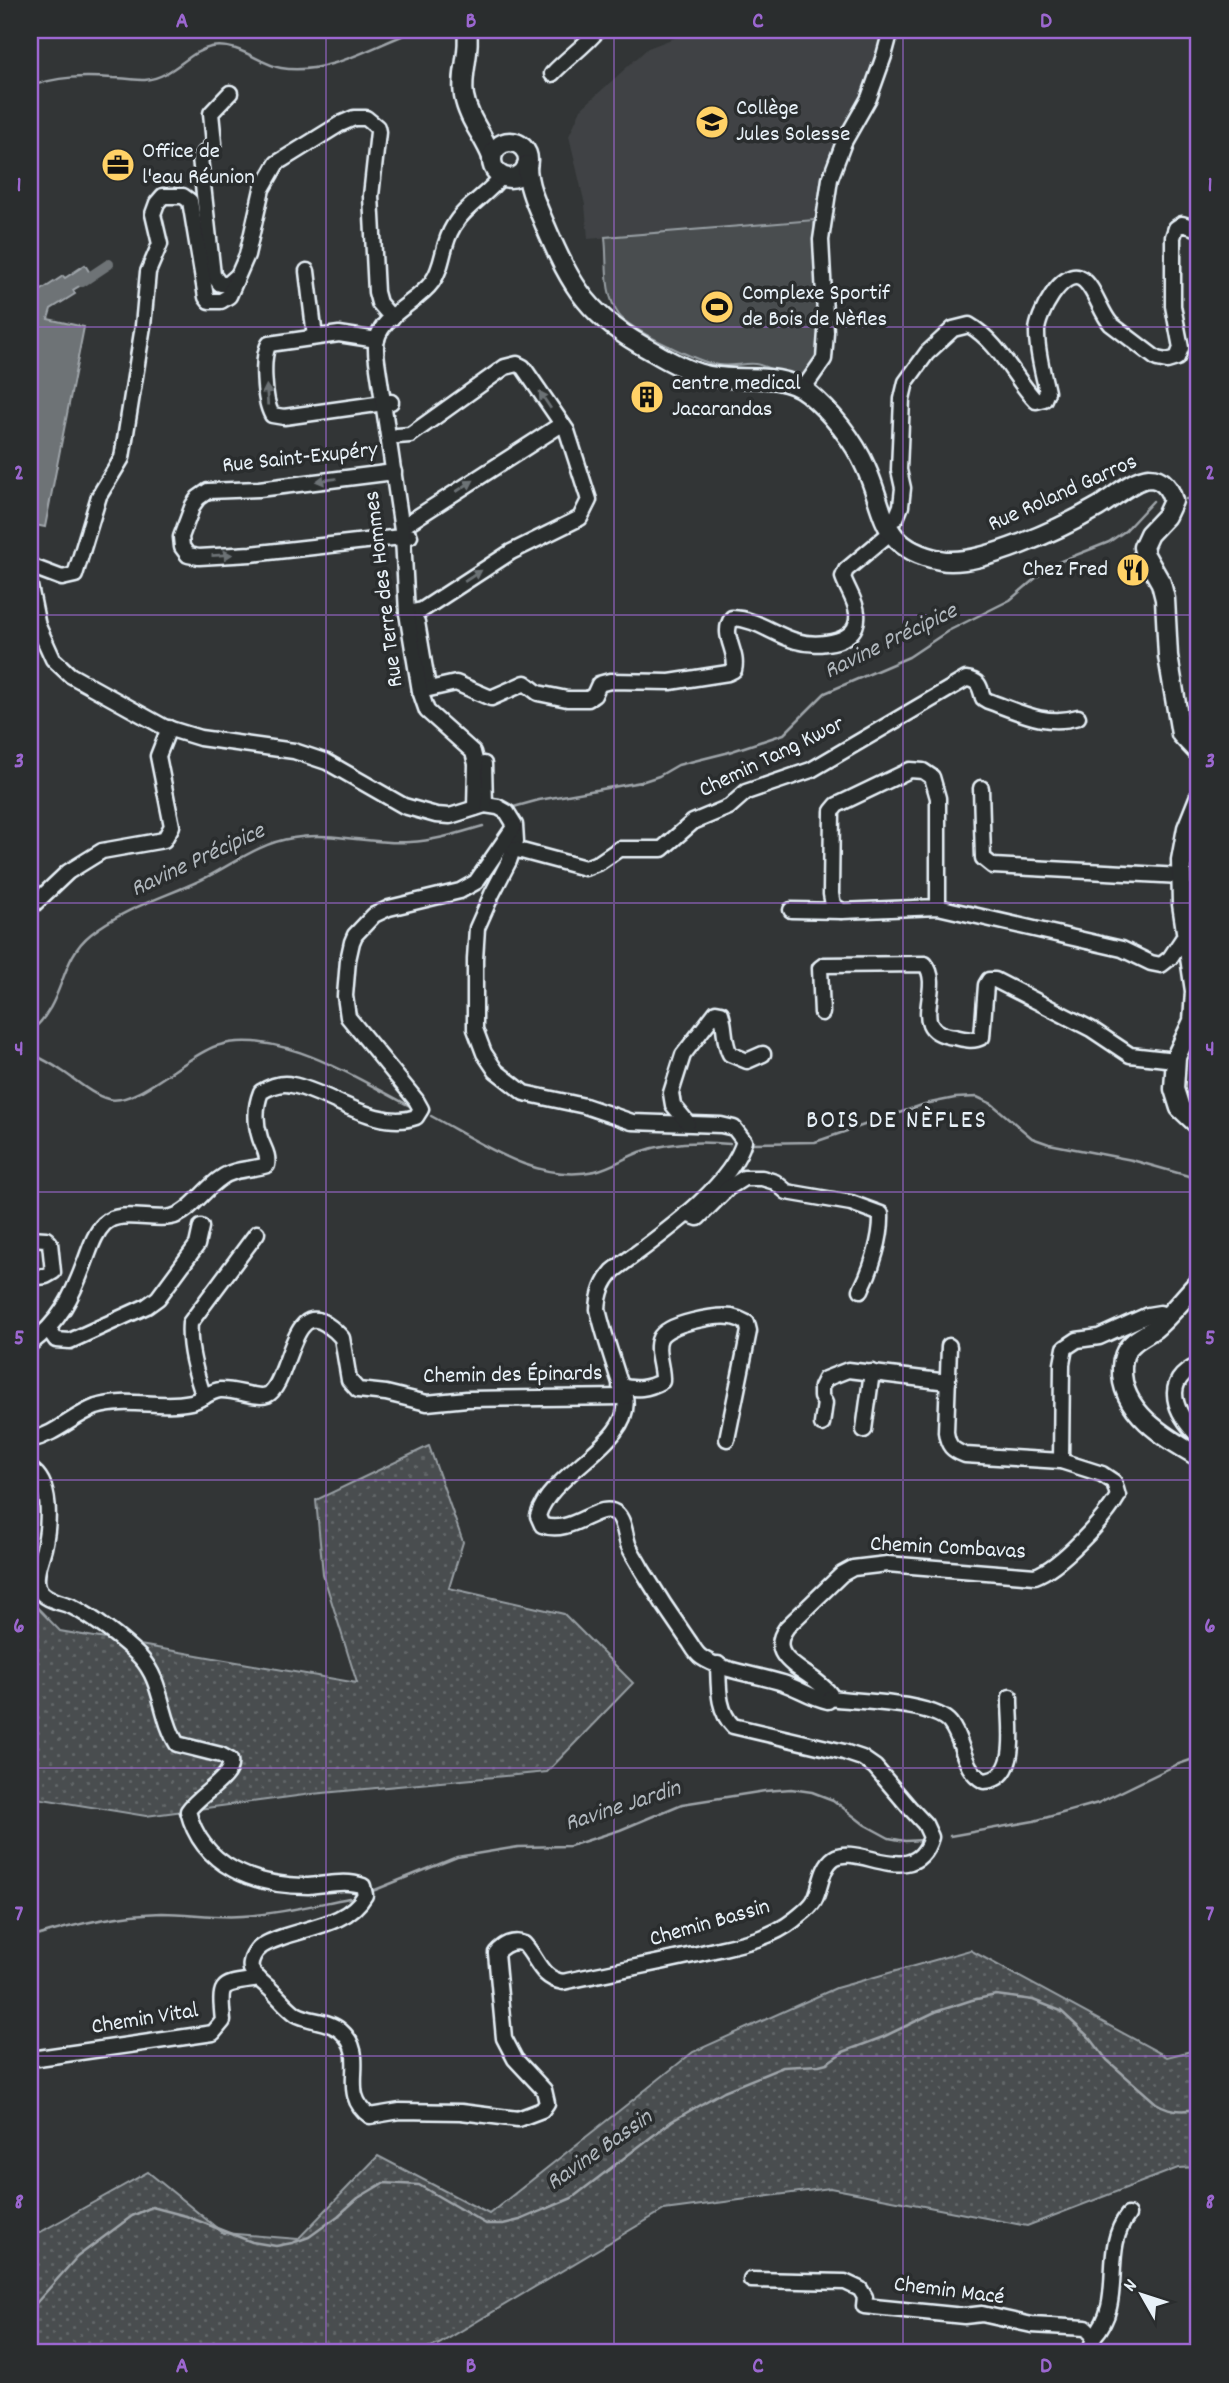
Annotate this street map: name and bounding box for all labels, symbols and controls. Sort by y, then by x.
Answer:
text: A [176,6,188,39]
text: B [466,6,477,39]
text: C [752,6,764,39]
text: D [1040,6,1052,39]
place label: Collège Jules Solesse [736,93,850,152]
school or university icon: Collège Jules Solesse [693,103,731,141]
place label: Office de l'eau Réunion [142,136,255,195]
office icon: Office de l'eau Réunion [99,146,137,184]
text: 1 [16,170,22,203]
text: 1 [1207,170,1213,203]
place label: Complexe Sportif de Bois de Nèfles [742,278,891,337]
sports icon: Complexe Sportif de Bois de Nèfles [698,288,736,326]
place label: centre medical Jacarandas [672,368,801,427]
building icon: centre medical Jacarandas [628,378,666,416]
one-way arrow [261,384,272,406]
one-way arrow [539,390,552,410]
street label: Rue Saint-Exupéry [221,434,380,484]
street label: Rue Roland Garros [983,446,1143,542]
text: 2 [14,458,24,491]
text: 2 [1205,458,1215,491]
one-way arrow [315,475,337,486]
one-way arrow [455,479,475,492]
street label: Rue Terre des Hommes [357,489,413,689]
one-way arrow [211,550,233,561]
restaurant icon: Chez Fred [1114,551,1152,589]
place label: Chez Fred [1022,554,1108,587]
one-way arrow [464,569,482,583]
water label: Ravine Précipice [819,594,965,689]
street label: Chemin Tang Kwor [694,708,851,807]
text: 3 [14,746,24,779]
text: 3 [1205,746,1215,779]
water label: Ravine Précipice [125,814,272,907]
text: 4 [14,1034,24,1067]
text: 4 [1205,1034,1215,1067]
district label: BOIS DE NÈFLES [806,1103,988,1140]
text: 5 [14,1323,24,1356]
text: 5 [1205,1323,1215,1356]
street label: Chemin des Épinards [423,1358,603,1394]
street label: Chemin Combavas [869,1528,1027,1570]
text: 6 [13,1611,25,1644]
text: 6 [1204,1611,1216,1644]
water label: Ravine Jardin [561,1772,686,1842]
street label: Chemin Bassin [646,1891,774,1957]
text: 7 [15,1899,24,1932]
text: 7 [1206,1899,1215,1932]
street label: Chemin Vital [89,1995,201,2045]
water label: Ravine Bassin [540,2101,661,2200]
text: 8 [14,2187,24,2220]
text: 8 [1205,2187,1215,2220]
north arrow [1106,2260,1176,2330]
street label: Chemin Macé [892,2269,1006,2315]
text: N [1118,2274,1145,2299]
text: A [176,2351,188,2383]
text: B [466,2351,477,2383]
text: C [752,2351,764,2383]
text: D [1040,2351,1052,2383]

